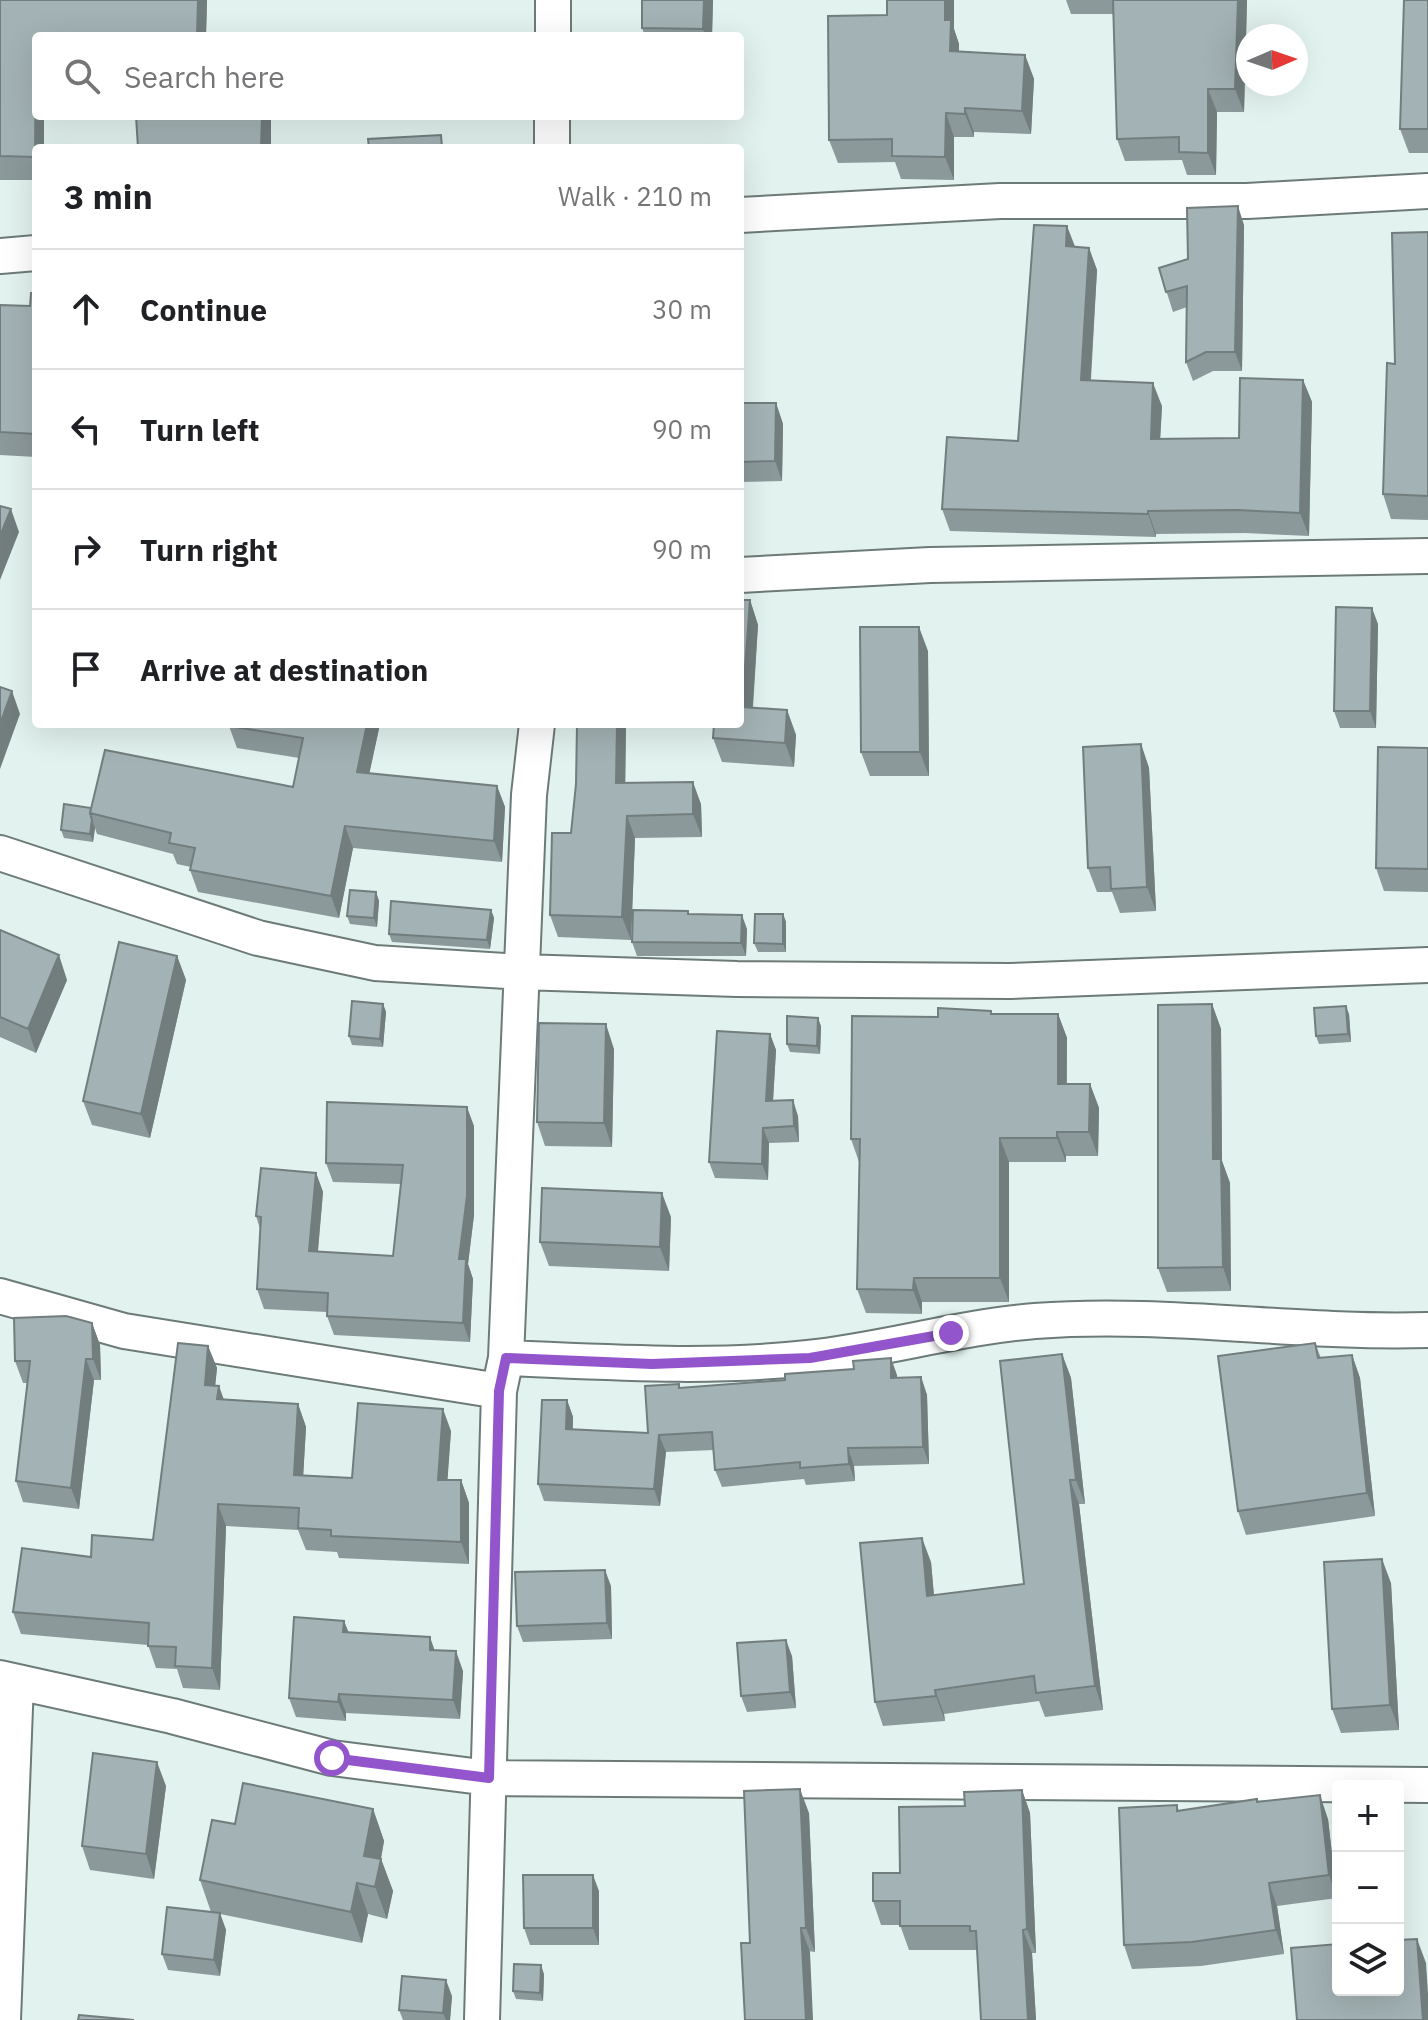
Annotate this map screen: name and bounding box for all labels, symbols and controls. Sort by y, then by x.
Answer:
north arrow [1236,24,1308,96]
search box [32,32,744,120]
icon: search [60,54,104,98]
text: Search here [124,57,285,96]
text: 3 min [64,174,153,218]
text: Walk · 210 m [558,179,712,213]
icon: ahead [64,287,108,331]
text: Continue [140,290,267,329]
text: 30 m [652,292,712,326]
icon: left [64,407,108,451]
text: Turn left [140,410,259,449]
text: 90 m [652,412,712,446]
icon: right [64,527,108,571]
text: Turn right [140,530,278,569]
text: 90 m [652,532,712,566]
icon: arrive [64,647,108,691]
text: Arrive at destination [140,650,428,689]
route end [933,1315,969,1351]
route start [314,1740,350,1776]
map controls [1332,1780,1404,1996]
button: + [1332,1780,1404,1852]
button: − [1332,1852,1404,1924]
button: layers [1332,1924,1404,1996]

